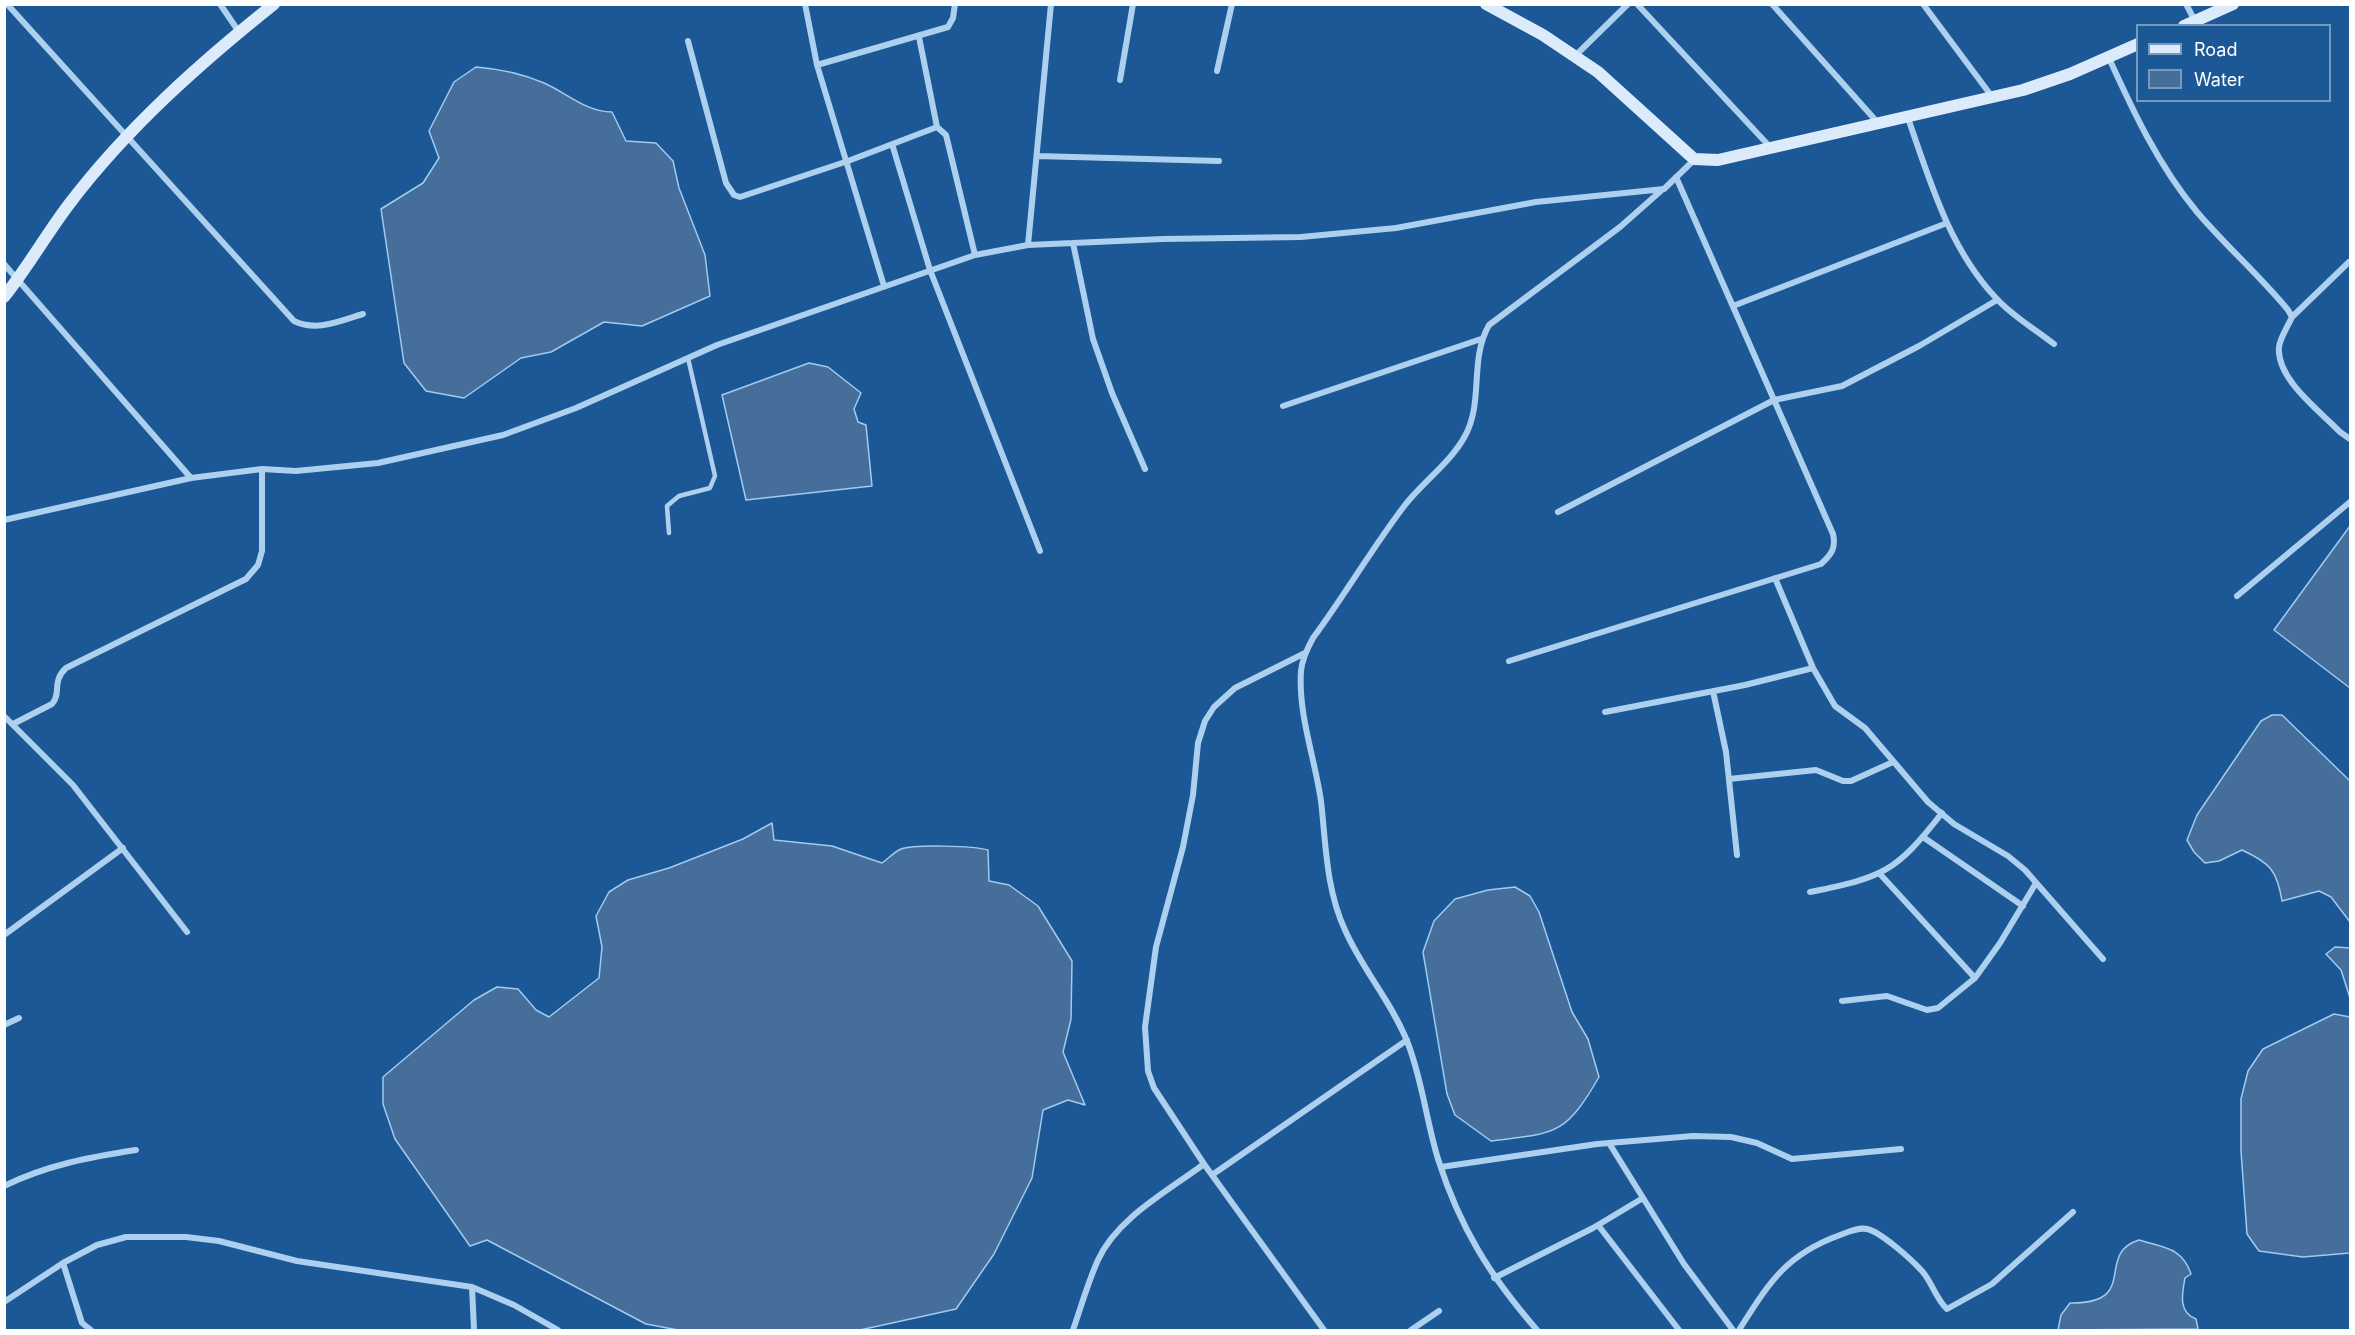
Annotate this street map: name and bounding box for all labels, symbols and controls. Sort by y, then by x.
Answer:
legend [2136,24,2331,102]
text: Road [2194,39,2237,60]
text: Water [2194,69,2244,90]

